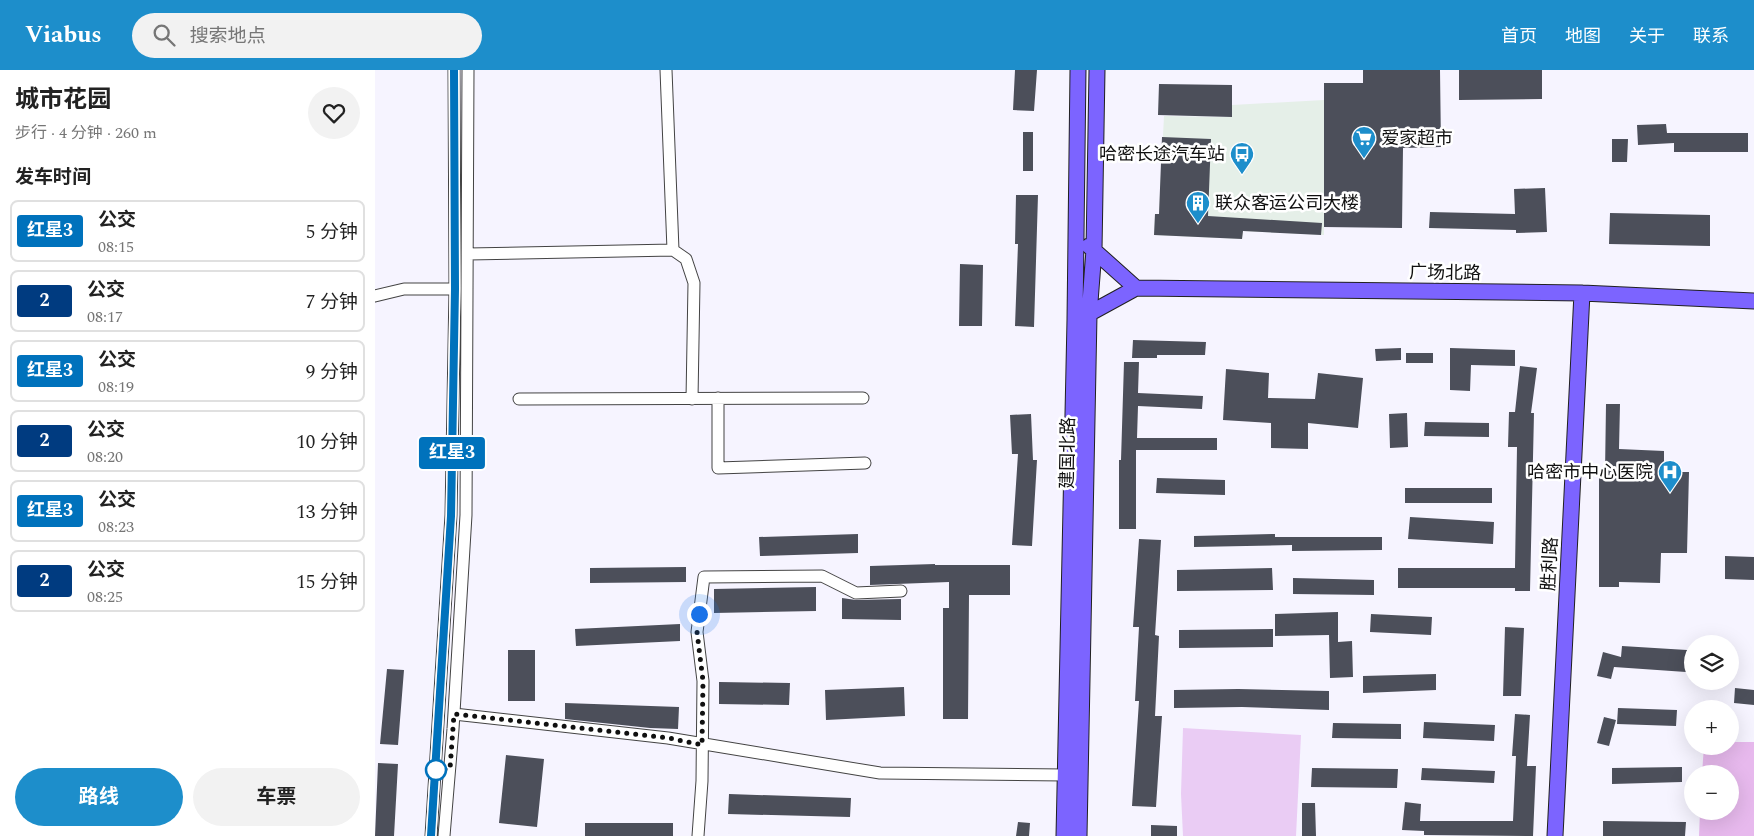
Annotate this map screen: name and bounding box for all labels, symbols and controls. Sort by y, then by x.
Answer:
search box [132,13,482,58]
text: Viabus [25,17,102,53]
icon: search [150,21,178,49]
text: 搜索地点 [190,22,266,51]
text: 首页 [1501,23,1537,50]
text: 地图 [1565,23,1601,50]
text: 关于 [1629,23,1665,50]
text: 联系 [1693,23,1729,50]
text: 城市花园 [15,82,111,118]
button: heart [308,87,360,139]
text: 步行 · 4 分钟 · 260 m [15,121,157,145]
supermarket icon: 爱家超市 [1351,125,1377,159]
place label: 爱家超市 [1381,125,1453,152]
place label: 哈密长途汽车站 [1099,141,1225,168]
bus stop icon: 哈密长途汽车站 [1229,141,1255,175]
text: 发车时间 [15,163,91,192]
building icon: 联众客运公司大楼 [1185,190,1211,224]
place label: 联众客运公司大楼 [1215,190,1359,217]
text: 公交 [98,206,136,235]
text: 红星3 [27,217,73,244]
text: 5 分钟 [306,218,358,247]
text: 08:15 [98,235,134,259]
street label: 广场北路 [1409,259,1481,287]
text: 公交 [87,276,125,305]
text: 2 [39,287,50,314]
text: 7 分钟 [306,288,358,317]
text: 08:17 [87,305,123,329]
text: 公交 [98,346,136,375]
text: 红星3 [27,357,73,384]
text: 9 分钟 [306,358,358,387]
text: 08:19 [98,375,134,399]
text: 公交 [87,416,125,445]
street label: 建国北路 [1054,417,1082,489]
text: 2 [39,427,50,454]
text: 10 分钟 [296,428,358,457]
line badge: 红星3 [423,437,481,469]
text: 红星3 [429,439,475,466]
text: 08:20 [87,445,123,469]
place label: 哈密市中心医院 [1527,459,1653,486]
hospital icon: 哈密市中心医院 [1657,459,1683,493]
text: 公交 [98,486,136,515]
text: 红星3 [27,497,73,524]
text: 13 分钟 [296,498,358,527]
text: 08:23 [98,515,134,539]
street label: 胜利路 [1535,536,1565,592]
text: 公交 [87,556,125,585]
text: 2 [39,567,50,594]
text: 15 分钟 [296,568,358,597]
text: 08:25 [87,585,123,609]
your location [687,602,712,627]
map controls [1684,635,1739,820]
button: layers [1684,635,1739,690]
button: + [1684,700,1739,755]
unlabelled marker [425,759,447,781]
button: − [1684,765,1739,820]
button: 路线 [15,768,183,826]
button: 车票 [193,768,360,826]

